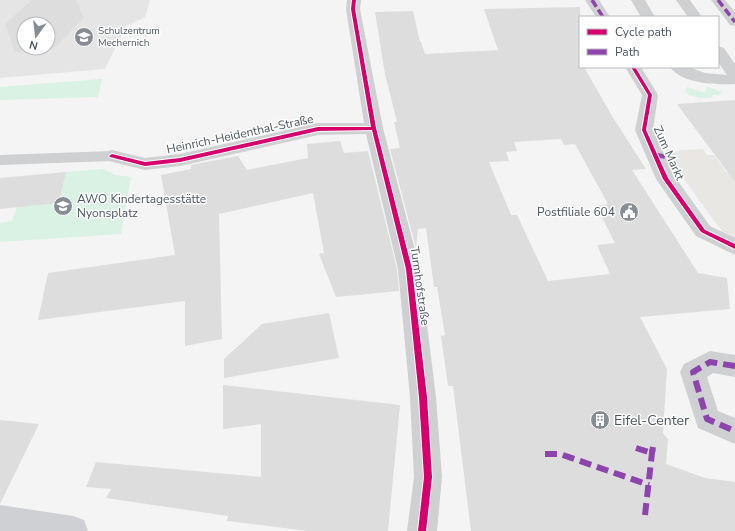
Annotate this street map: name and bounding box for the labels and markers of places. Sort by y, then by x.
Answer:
place label: Schulzentrum Mechernich [98,24,160,50]
school or university icon: Schulzentrum Mechernich [73,26,95,48]
place label: AWO Kindertagesstätte Nyonsplatz [77,191,206,221]
school or university icon: AWO Kindertagesstätte Nyonsplatz [52,195,74,217]
public building icon: Postfiliale 604 [618,201,640,223]
place label: Postfiliale 604 [537,204,615,220]
building icon: Eifel-Center [589,409,611,431]
place label: Eifel-Center [614,411,689,430]

